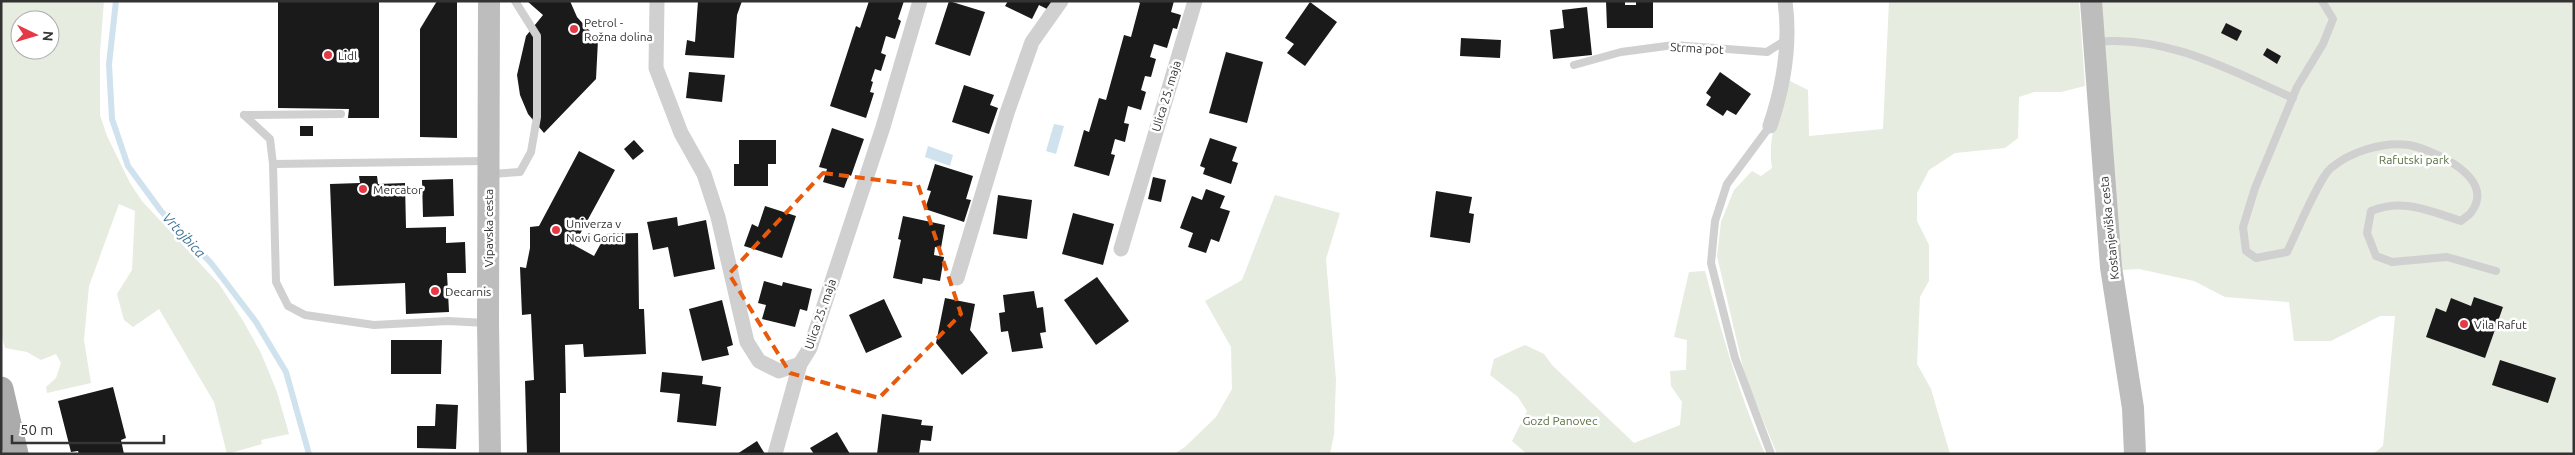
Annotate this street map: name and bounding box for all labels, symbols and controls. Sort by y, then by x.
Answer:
north arrow [10,10,60,60]
place label: Petrol - Rožna dolina [584,16,653,43]
marker: Petrol - Rožna dolina [568,23,580,35]
text: N [40,30,56,42]
street label: Strma pot [1670,40,1724,56]
marker: Lidl [322,49,334,61]
place label: Lidl [338,49,357,62]
street label: Ulica 25. maja [1149,59,1183,133]
park label: Rafutski park [2379,153,2449,166]
street label: Kostanjeviška cesta [2097,176,2121,280]
marker: Mercator [357,183,369,195]
place label: Mercator [373,183,423,196]
street label: Vipavska cesta [482,189,495,267]
water label: Vrtojbica [159,209,209,261]
place label: Univerza v Novi Gorici [566,217,624,244]
marker: Univerza v Novi Gorici [550,224,562,236]
street label: Ulica 25. maja [802,277,838,351]
marker: Decarnis [429,285,441,297]
place label: Decarnis [445,285,491,298]
marker: Vila Rafut [2458,318,2470,330]
place label: Vila Rafut [2474,318,2527,331]
scale bar [12,412,165,444]
park label: Gozd Panovec [1522,414,1598,427]
text: 50 m [20,421,53,438]

